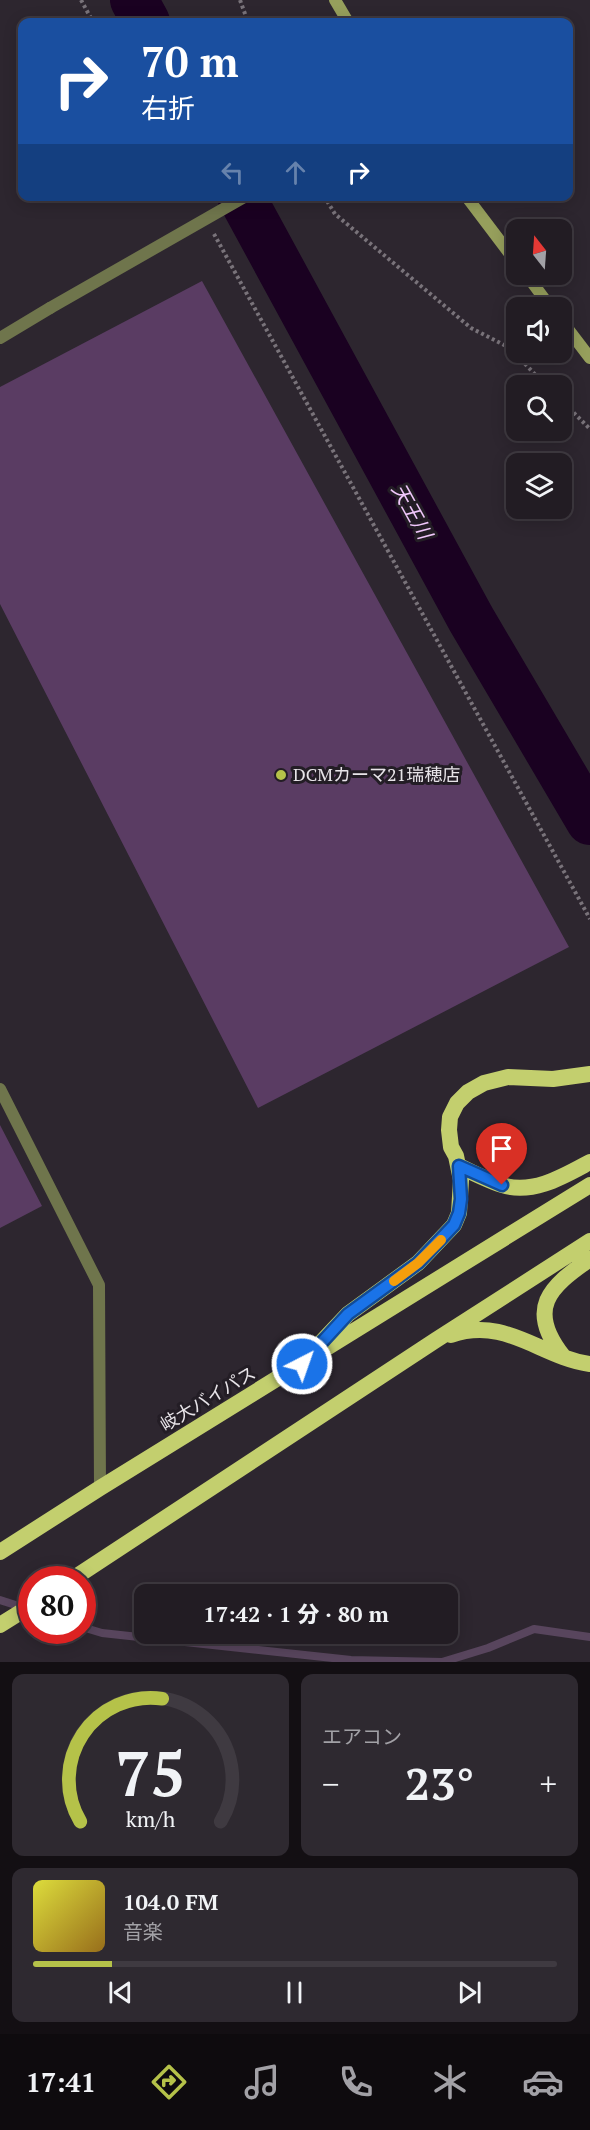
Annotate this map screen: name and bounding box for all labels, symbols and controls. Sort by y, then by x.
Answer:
text: 70 m [141,33,239,89]
icon: right [42,42,120,120]
text: 右折 [141,90,195,126]
icon: left [216,156,249,189]
icon: ahead [279,156,312,189]
icon: right [342,156,375,189]
north arrow [506,219,572,285]
map controls [506,219,572,519]
button: sound [506,297,572,363]
button: search [506,375,572,441]
button: layers [506,453,572,519]
water label: 天王川 [386,478,440,545]
place label: DCMカーマ21瑞穂店 [293,762,460,786]
marker: DCMカーマ21瑞穂店 [274,768,288,782]
pin [476,1123,527,1185]
icon: arrive [485,1132,518,1165]
position arrow [270,1332,334,1396]
street label: 岐大バイパス [155,1360,260,1436]
speed limit sign: 80 [18,1566,96,1644]
text: 17:42 · 1 分 · 80 m [203,1599,389,1628]
text: エアコン [322,1723,402,1750]
text: 75 [115,1731,186,1814]
text: 23° [405,1753,474,1813]
text: − [322,1762,340,1805]
text: + [539,1762,557,1805]
text: km/h [126,1805,176,1833]
text: 104.0 FM [123,1887,218,1916]
text: 音楽 [123,1918,163,1945]
icon: previous [104,1976,137,2009]
icon: pause [278,1976,311,2009]
icon: next [453,1976,486,2009]
icon: directions [148,2061,190,2103]
icon: music [241,2061,283,2103]
icon: phone [335,2061,377,2103]
icon: climate [429,2061,471,2103]
icon: car [522,2061,564,2103]
text: 17:41 [26,2064,96,2100]

